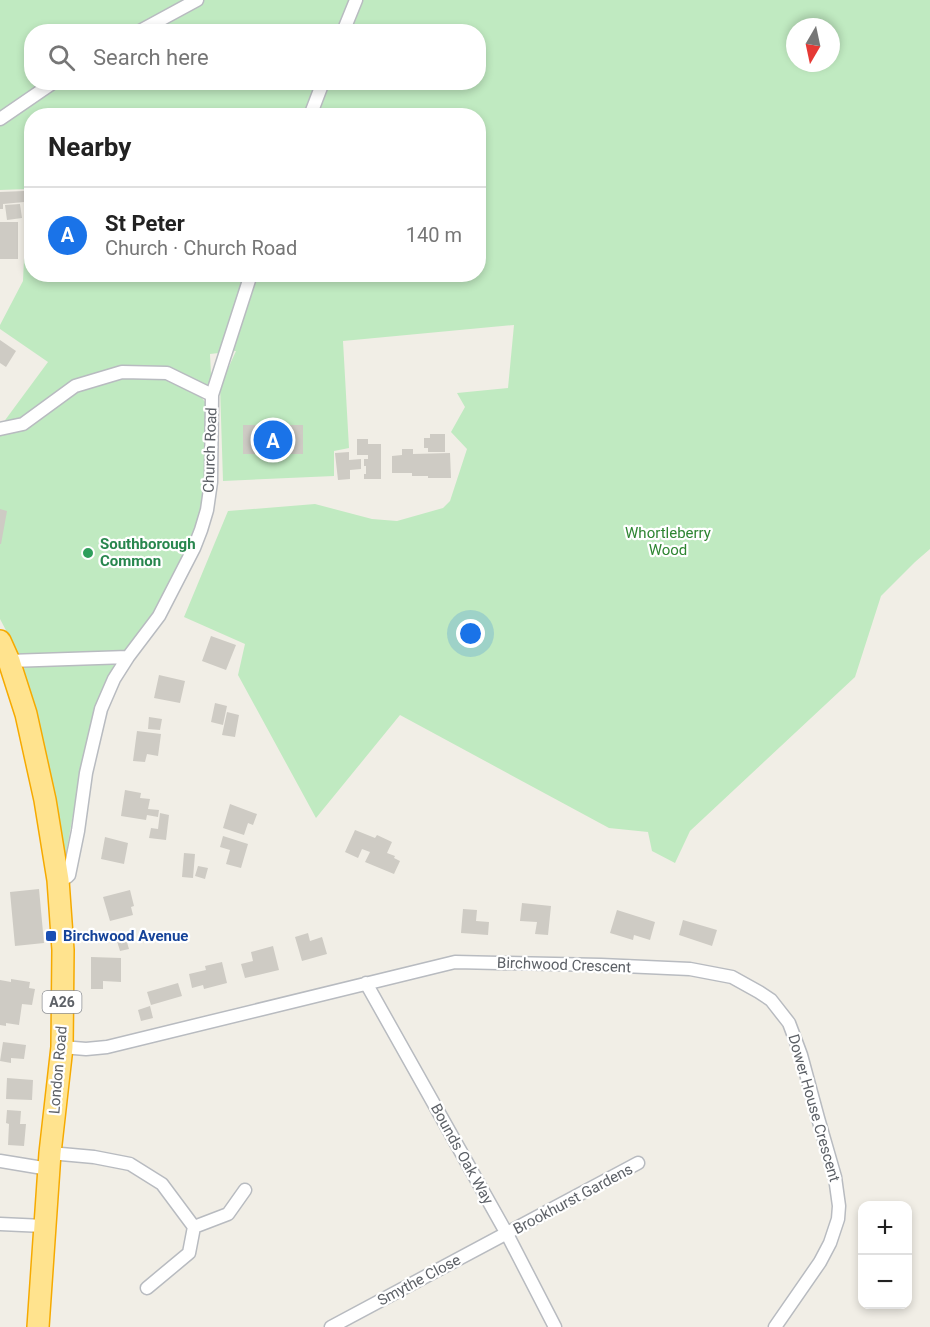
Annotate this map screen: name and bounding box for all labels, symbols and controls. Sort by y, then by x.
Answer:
north arrow [786,18,840,72]
search box [24,24,486,90]
icon: search [45,41,78,74]
text: Search here [93,45,209,70]
text: Nearby [48,132,131,162]
text: St Peter [105,211,185,236]
text: A [61,223,74,247]
text: 140 m [406,223,462,247]
text: Church · Church Road [105,236,297,260]
street label: Church Road [200,407,220,493]
pin: A [254,418,292,462]
park label: Whortleberry Wood [625,524,711,559]
place label: Southborough Common [100,535,196,570]
marker: Southborough Common [81,546,95,560]
your location [456,619,485,648]
place label: Birchwood Avenue [63,927,188,945]
marker: Birchwood Avenue [44,929,58,943]
street label: Birchwood Crescent [497,954,631,976]
road number: A26 [42,991,82,1013]
street label: London Road [45,1025,71,1115]
street label: Dower House Crescent [784,1032,844,1184]
street label: Bounds Oak Way [427,1100,497,1208]
street label: Brookhurst Gardens [510,1160,636,1238]
map controls [858,1201,912,1309]
button: + [858,1201,912,1255]
street label: Smythe Close [374,1251,464,1309]
button: − [858,1255,912,1309]

